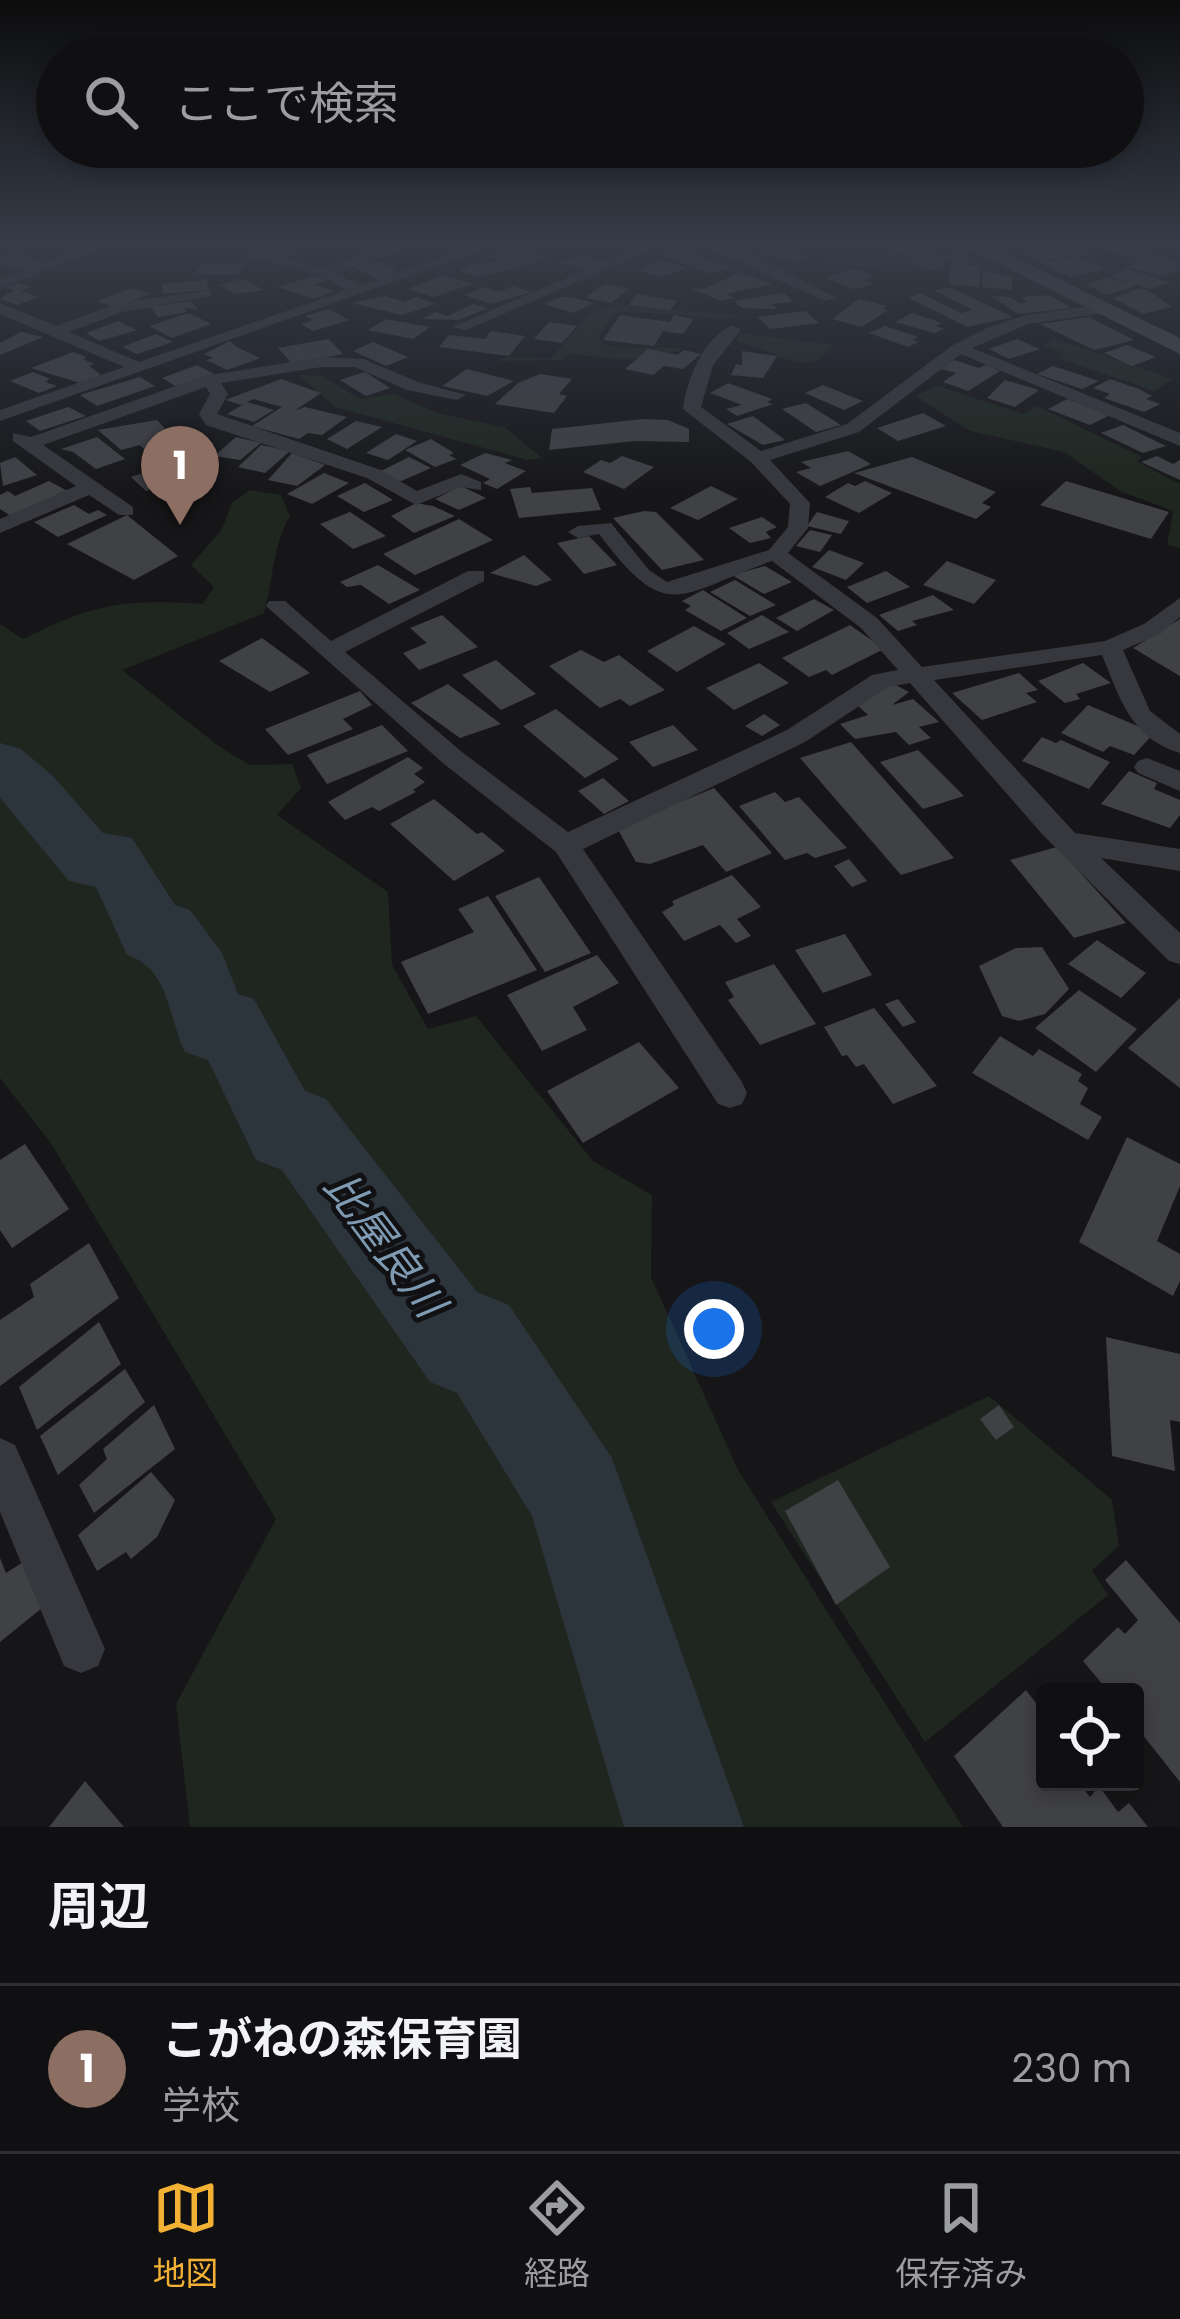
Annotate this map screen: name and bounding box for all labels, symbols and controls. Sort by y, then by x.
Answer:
search box [36,36,1144,168]
icon: search [78,69,144,135]
text: ここで検索 [174,72,399,135]
pin: 1 [141,426,219,525]
water label: 比屋良川 [310,1159,461,1332]
your location [684,1299,744,1359]
map controls [1036,1683,1144,1791]
button: locate [1036,1683,1144,1791]
text: 周辺 [48,1870,150,1942]
text: こがねの森保育園 [162,2008,522,2071]
text: 1 [80,2041,94,2096]
text: 230 m [1012,2041,1132,2096]
text: 学校 [162,2078,240,2133]
tab: 地図 [153,2175,219,2299]
tab: 経路 [524,2175,590,2299]
tab: 保存済み [895,2175,1027,2299]

